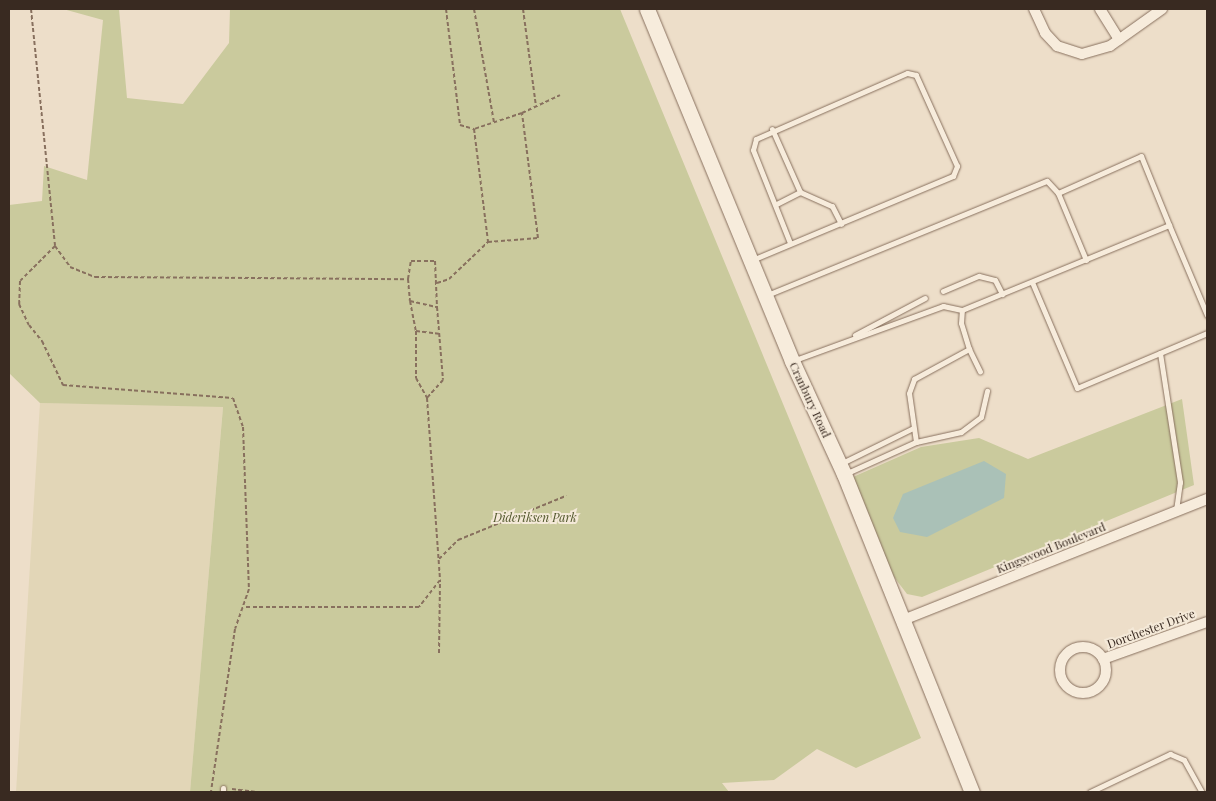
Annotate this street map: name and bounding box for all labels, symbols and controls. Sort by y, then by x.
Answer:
street label: Cranbury Road [786,360,834,440]
park label: Dideriksen Park [493,511,577,525]
street label: Kingswood Boulevard [994,520,1108,576]
street label: Dorchester Drive [1105,606,1197,652]

